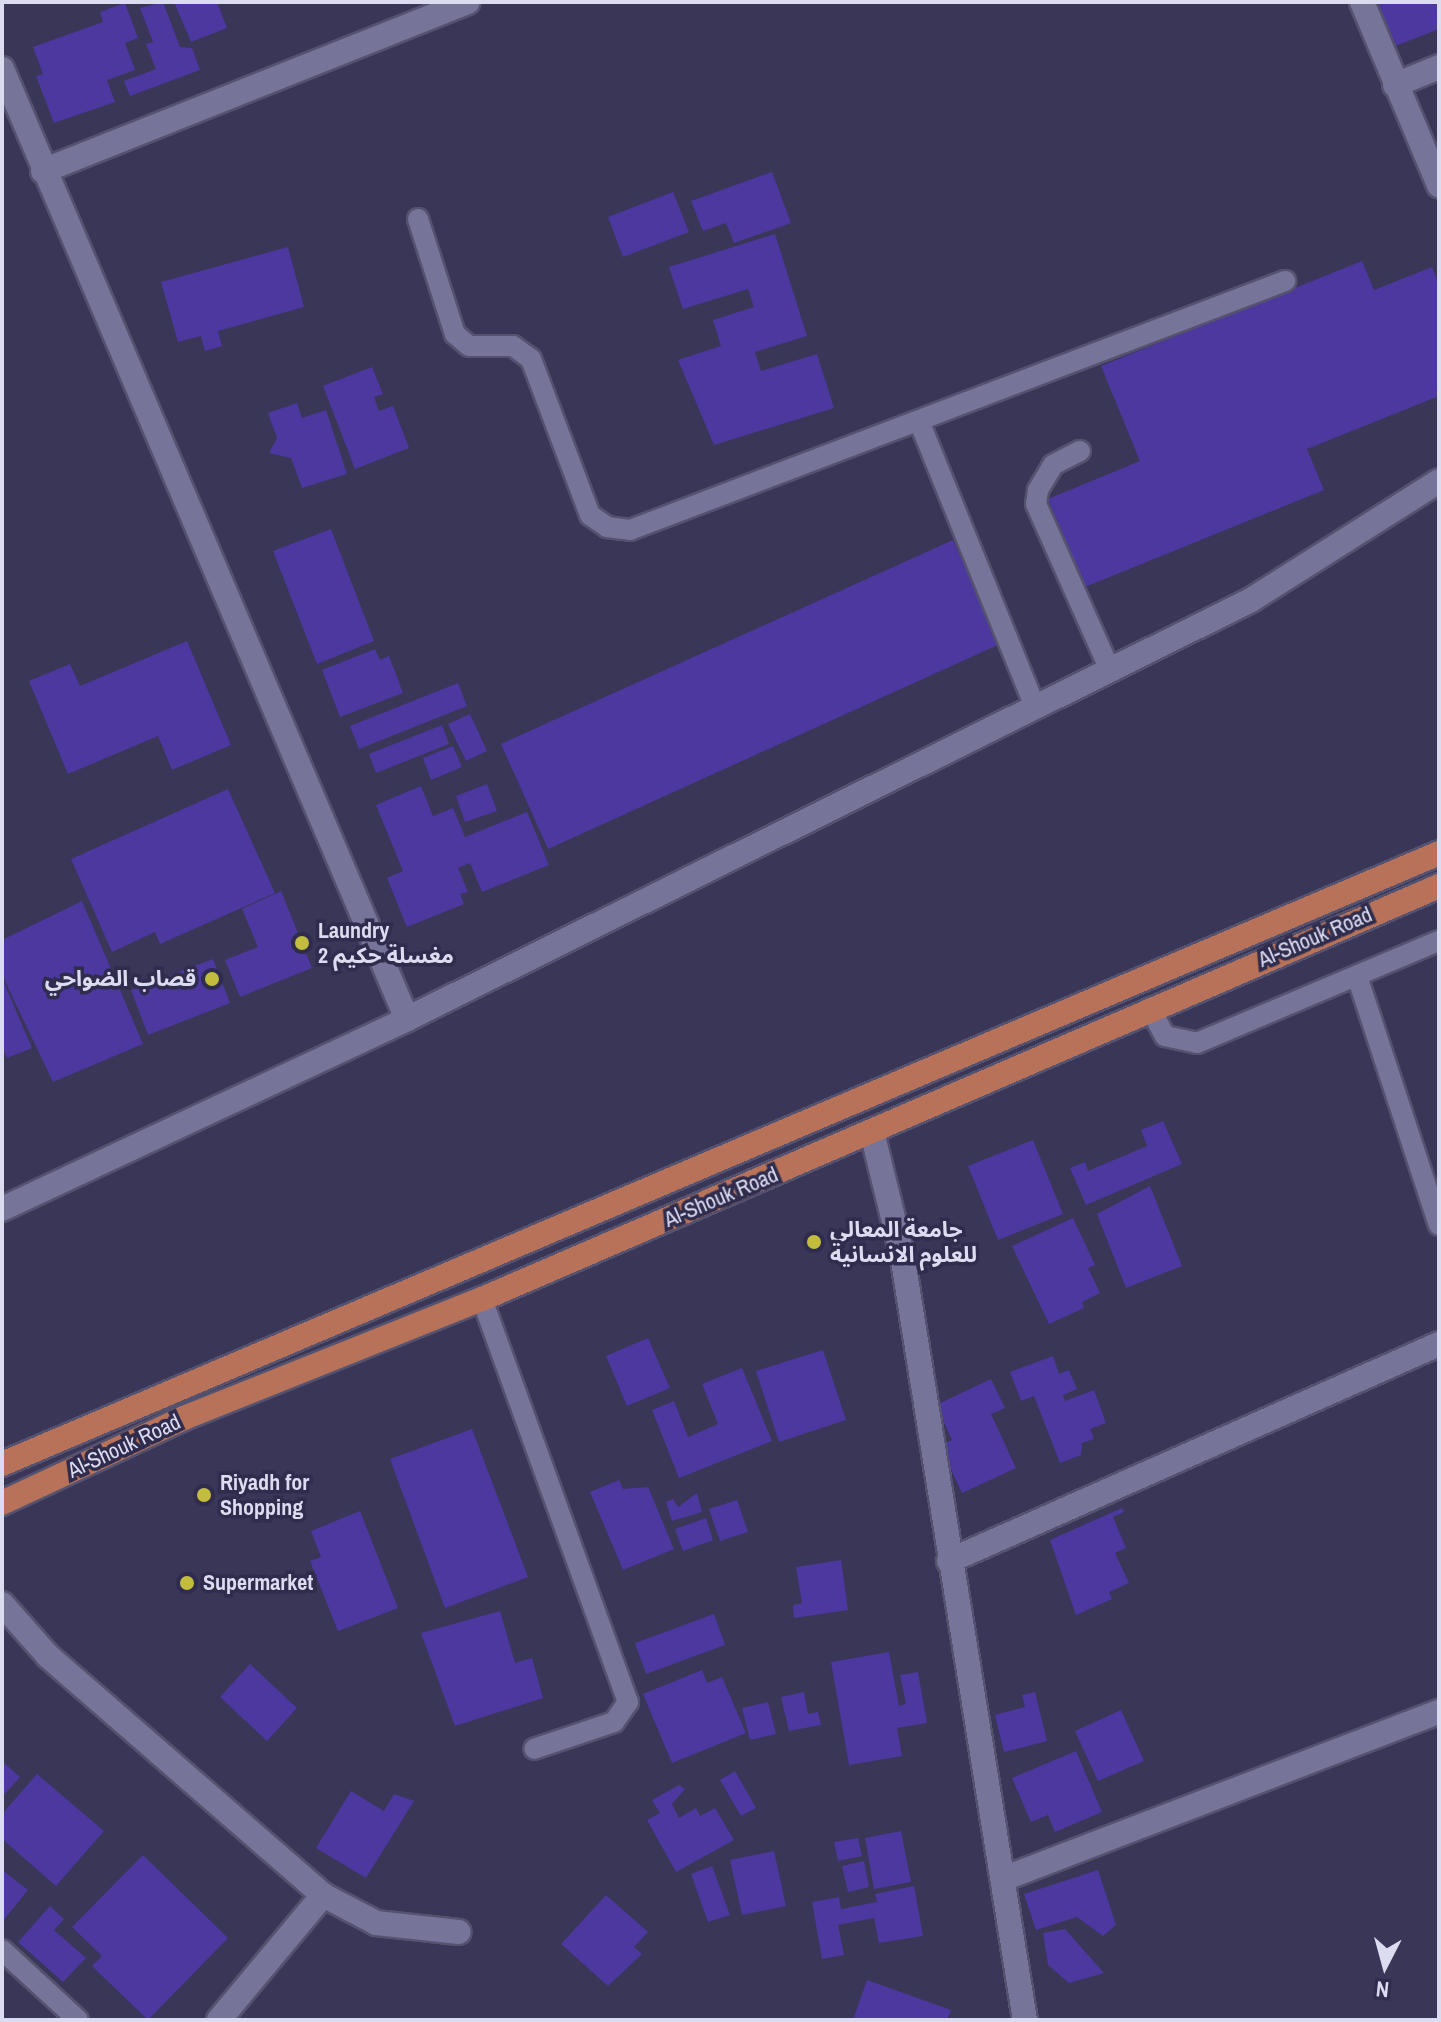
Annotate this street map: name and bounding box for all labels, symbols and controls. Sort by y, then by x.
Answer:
street label: Al-Shouk Road [1254,901,1376,973]
place label: Laundry مغسلة حكيم 2 [318,917,454,968]
marker: Laundry مغسلة حكيم 2 [293,934,311,952]
place label: قصاب الضواحي [45,966,196,992]
marker: قصاب الضواحي [203,970,221,988]
street label: Al-Shouk Road [660,1161,782,1233]
place label: جامعة المعالي للعلوم الانسانية [830,1216,977,1268]
marker: جامعة المعالي للعلوم الانسانية [805,1233,823,1251]
street label: Al-Shouk Road [63,1408,185,1484]
place label: Riyadh for Shopping [220,1469,309,1520]
marker: Riyadh for Shopping [195,1486,213,1504]
place label: Supermarket [203,1570,313,1596]
marker: Supermarket [178,1574,196,1592]
north arrow [1345,1926,1425,2006]
text: N [1374,1974,1391,2005]

